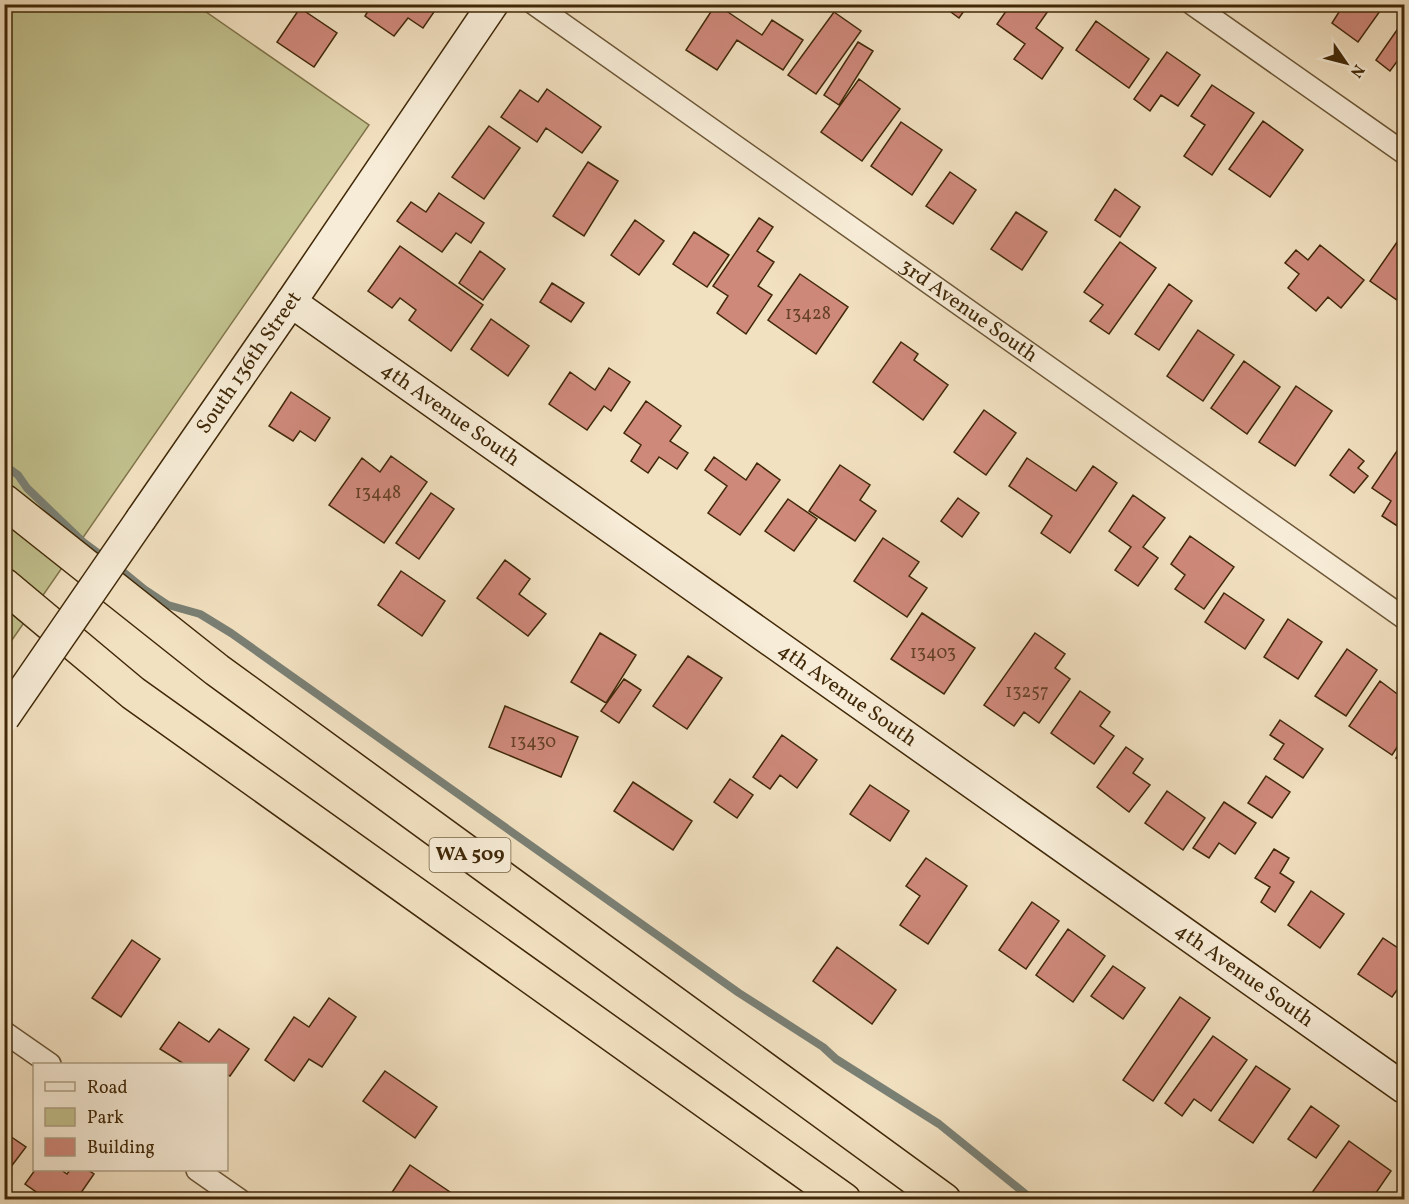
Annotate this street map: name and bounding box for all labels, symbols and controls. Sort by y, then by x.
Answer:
north arrow [1316,33,1376,93]
text: N [1344,59,1369,82]
street label: 3rd Avenue South [894,252,1044,370]
street label: South 136th Street [189,286,309,440]
house number: 13428 [785,302,831,327]
street label: 4th Avenue South [375,355,526,474]
house number: 13448 [355,481,401,506]
street label: 4th Avenue South [772,636,923,754]
house number: 13403 [910,641,956,666]
house number: 13257 [1005,680,1049,705]
house number: 13430 [510,730,556,755]
road number: WA 509 [430,838,510,872]
street label: 4th Avenue South [1169,916,1320,1034]
legend [33,1063,228,1171]
text: Road [87,1076,128,1101]
text: Park [87,1106,124,1131]
text: Building [87,1136,155,1161]

